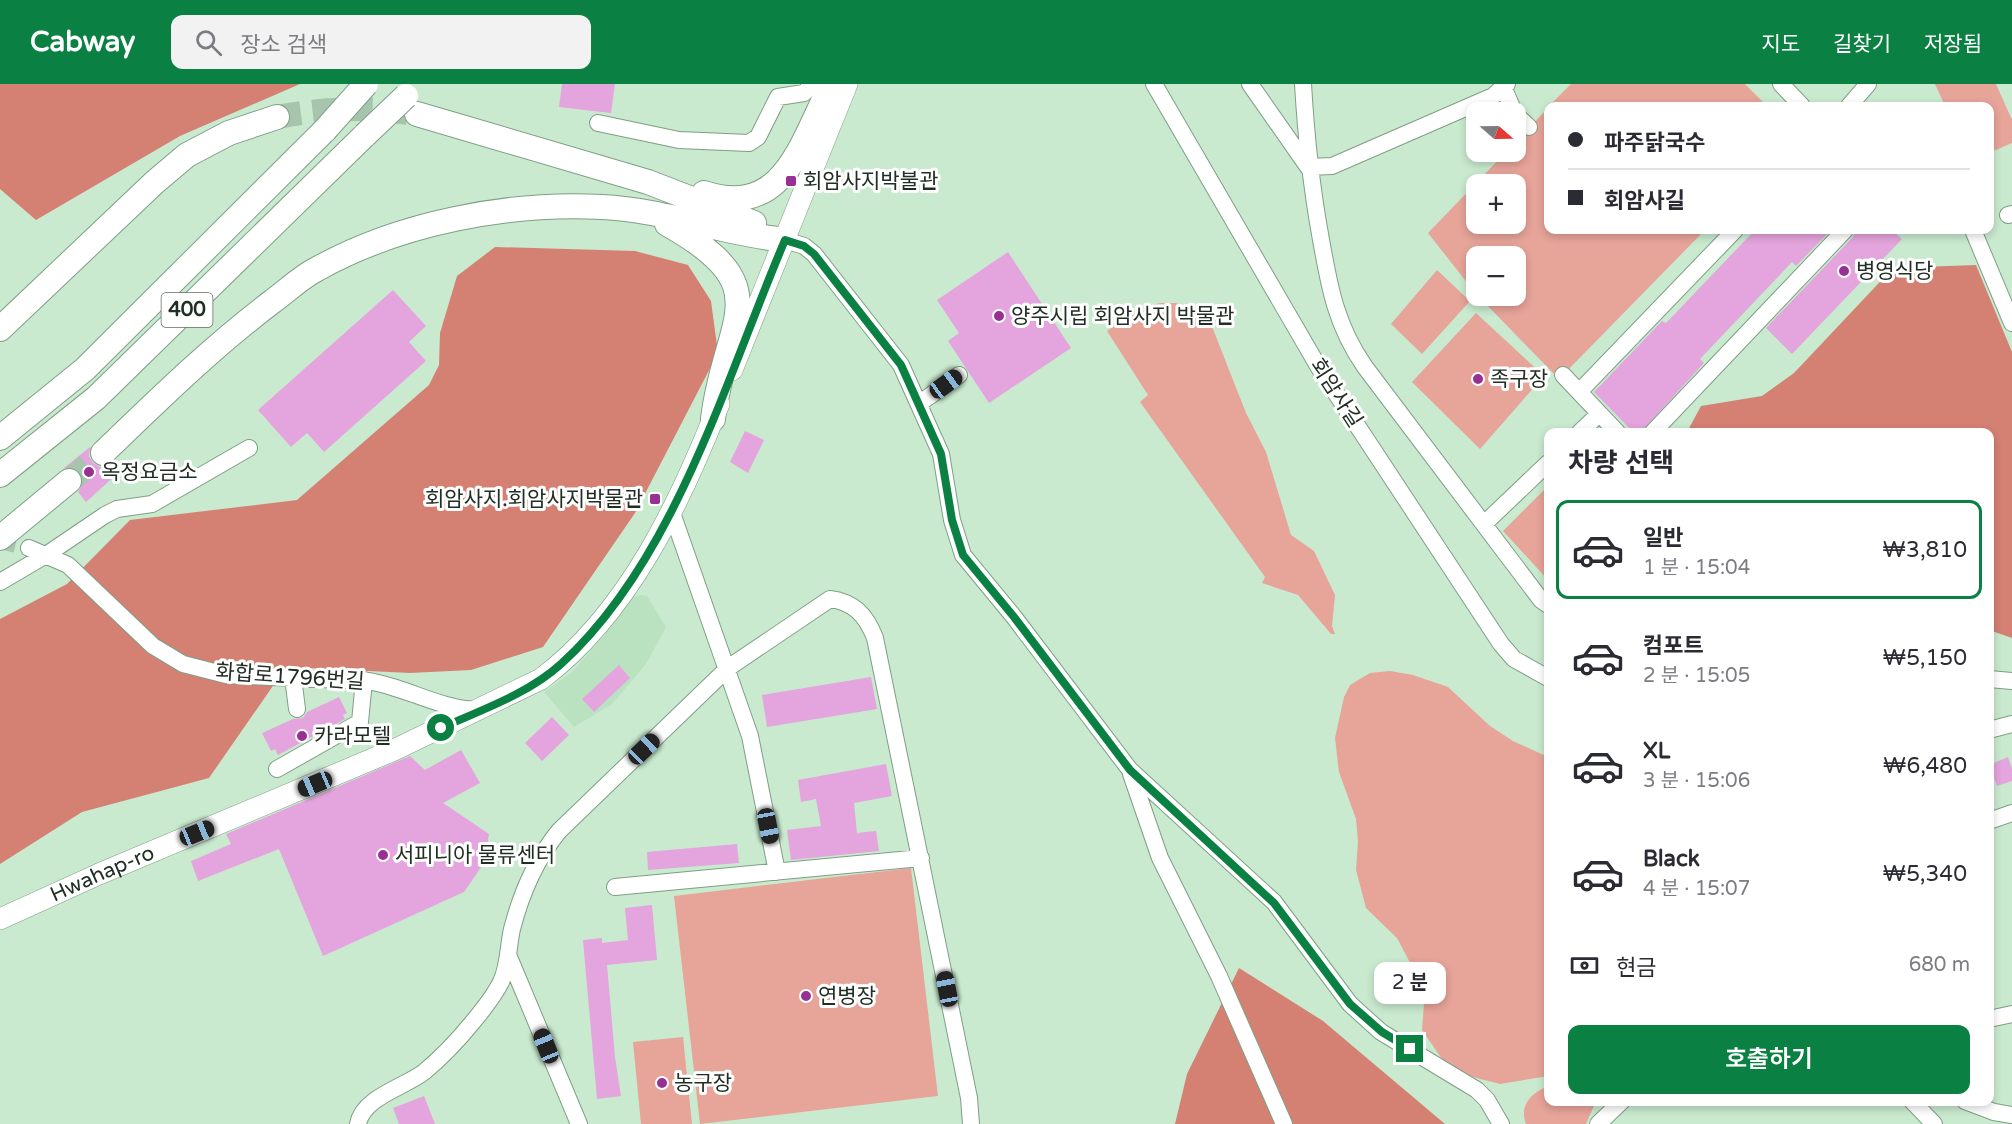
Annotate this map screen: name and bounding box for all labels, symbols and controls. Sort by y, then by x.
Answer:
search box [171,15,591,69]
text: Cabway [30,25,135,59]
icon: search [192,26,225,59]
text: 장소 검색 [240,32,327,58]
text: 지도 [1761,32,1800,57]
text: 길찾기 [1833,32,1891,57]
text: 저장됨 [1924,32,1982,57]
north arrow [1466,102,1526,162]
map controls [1466,102,1526,306]
text: 파주닭국수 [1604,130,1705,156]
place label: 회암사지박불관 [803,169,938,194]
marker: 회암사지박불관 [784,174,798,188]
button: + [1466,174,1526,234]
text: 회암사길 [1604,188,1685,214]
button: − [1466,246,1526,306]
place label: 병영식당 [1856,259,1933,284]
marker: 병영식당 [1837,264,1851,278]
road number: 400 [162,293,213,327]
place label: 양주시립 회암사지 박물관 [1011,304,1234,329]
marker: 양주시립 회암사지 박물관 [992,309,1006,323]
street label: 회암사길 [1304,354,1368,432]
car [926,366,966,402]
place label: 족구장 [1490,367,1548,392]
marker: 족구장 [1471,372,1485,386]
text: 차량 선택 [1568,447,1674,480]
place label: 옥정요금소 [101,460,198,485]
marker: 옥정요금소 [82,465,96,479]
place label: 회암사지.회암사지박물관 [425,487,643,512]
marker: 회암사지.회암사지박물관 [648,492,662,506]
icon: car [1571,523,1625,577]
text: 일반 [1643,525,1683,551]
text: ₩3,810 [1882,537,1967,563]
text: 1 분 · 15:04 [1643,556,1750,580]
icon: car [1571,631,1625,685]
text: 컴포트 [1643,633,1704,659]
text: ₩5,150 [1882,645,1967,671]
street label: 화합로1796번길 [215,659,365,695]
text: 2 분 · 15:05 [1643,664,1750,688]
route start [427,714,454,741]
place label: 카라모텔 [314,724,391,749]
marker: 카라모텔 [295,729,309,743]
car [625,730,663,768]
text: XL [1643,738,1670,764]
icon: car [1571,739,1625,793]
text: ₩6,480 [1883,753,1967,779]
car [295,769,335,799]
text: 3 분 · 15:06 [1643,769,1750,793]
car [756,807,780,845]
car [177,818,217,848]
street label: Hwahap-ro [46,840,158,907]
place label: 서피니아 물류센터 [395,843,555,868]
text: Black [1643,846,1700,872]
icon: car [1571,847,1625,901]
marker: 서피니아 물류센터 [376,848,390,862]
text: ₩5,340 [1882,861,1967,887]
text: 4 분 · 15:07 [1643,877,1750,901]
icon: cash [1568,949,1601,982]
text: 680 m [1909,953,1970,977]
text: 현금 [1616,955,1656,981]
callout: 2 분 [1374,962,1446,1004]
car [935,970,959,1008]
text: 2 분 [1392,971,1428,995]
place label: 연병장 [818,984,876,1009]
marker: 연병장 [799,989,813,1003]
button: 호출하기 [1568,1025,1970,1094]
car [531,1026,561,1066]
route end [1396,1035,1423,1062]
place label: 농구장 [674,1071,732,1096]
marker: 농구장 [655,1076,669,1090]

